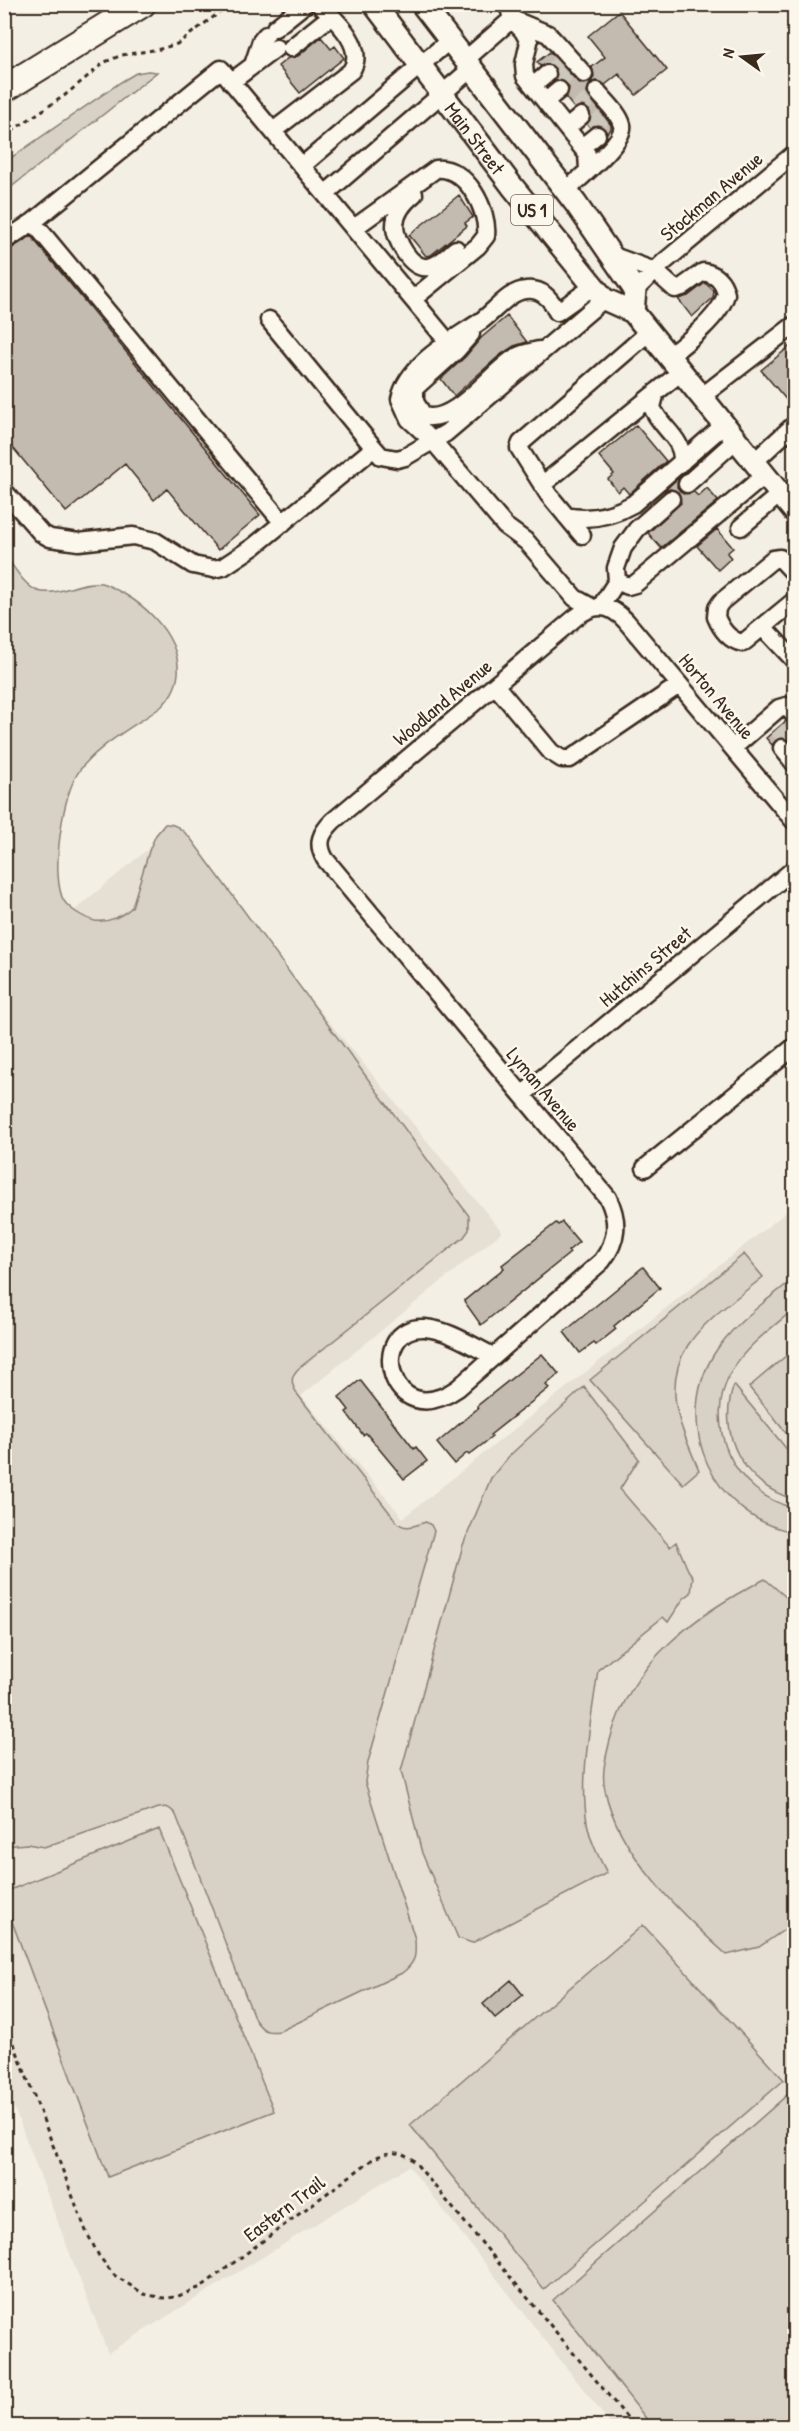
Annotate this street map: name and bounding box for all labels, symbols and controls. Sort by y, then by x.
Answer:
north arrow [712,27,772,87]
text: N [716,46,739,60]
street label: Main Street [439,96,512,181]
street label: Stockman Avenue [654,145,768,247]
road number: US 1 [511,195,553,225]
street label: Horton Avenue [673,647,761,745]
street label: Woodland Avenue [387,653,497,751]
street label: Hutchins Street [593,919,698,1013]
street label: Lyman Avenue [501,1041,587,1137]
street label: Eastern Trail [238,2168,331,2247]

